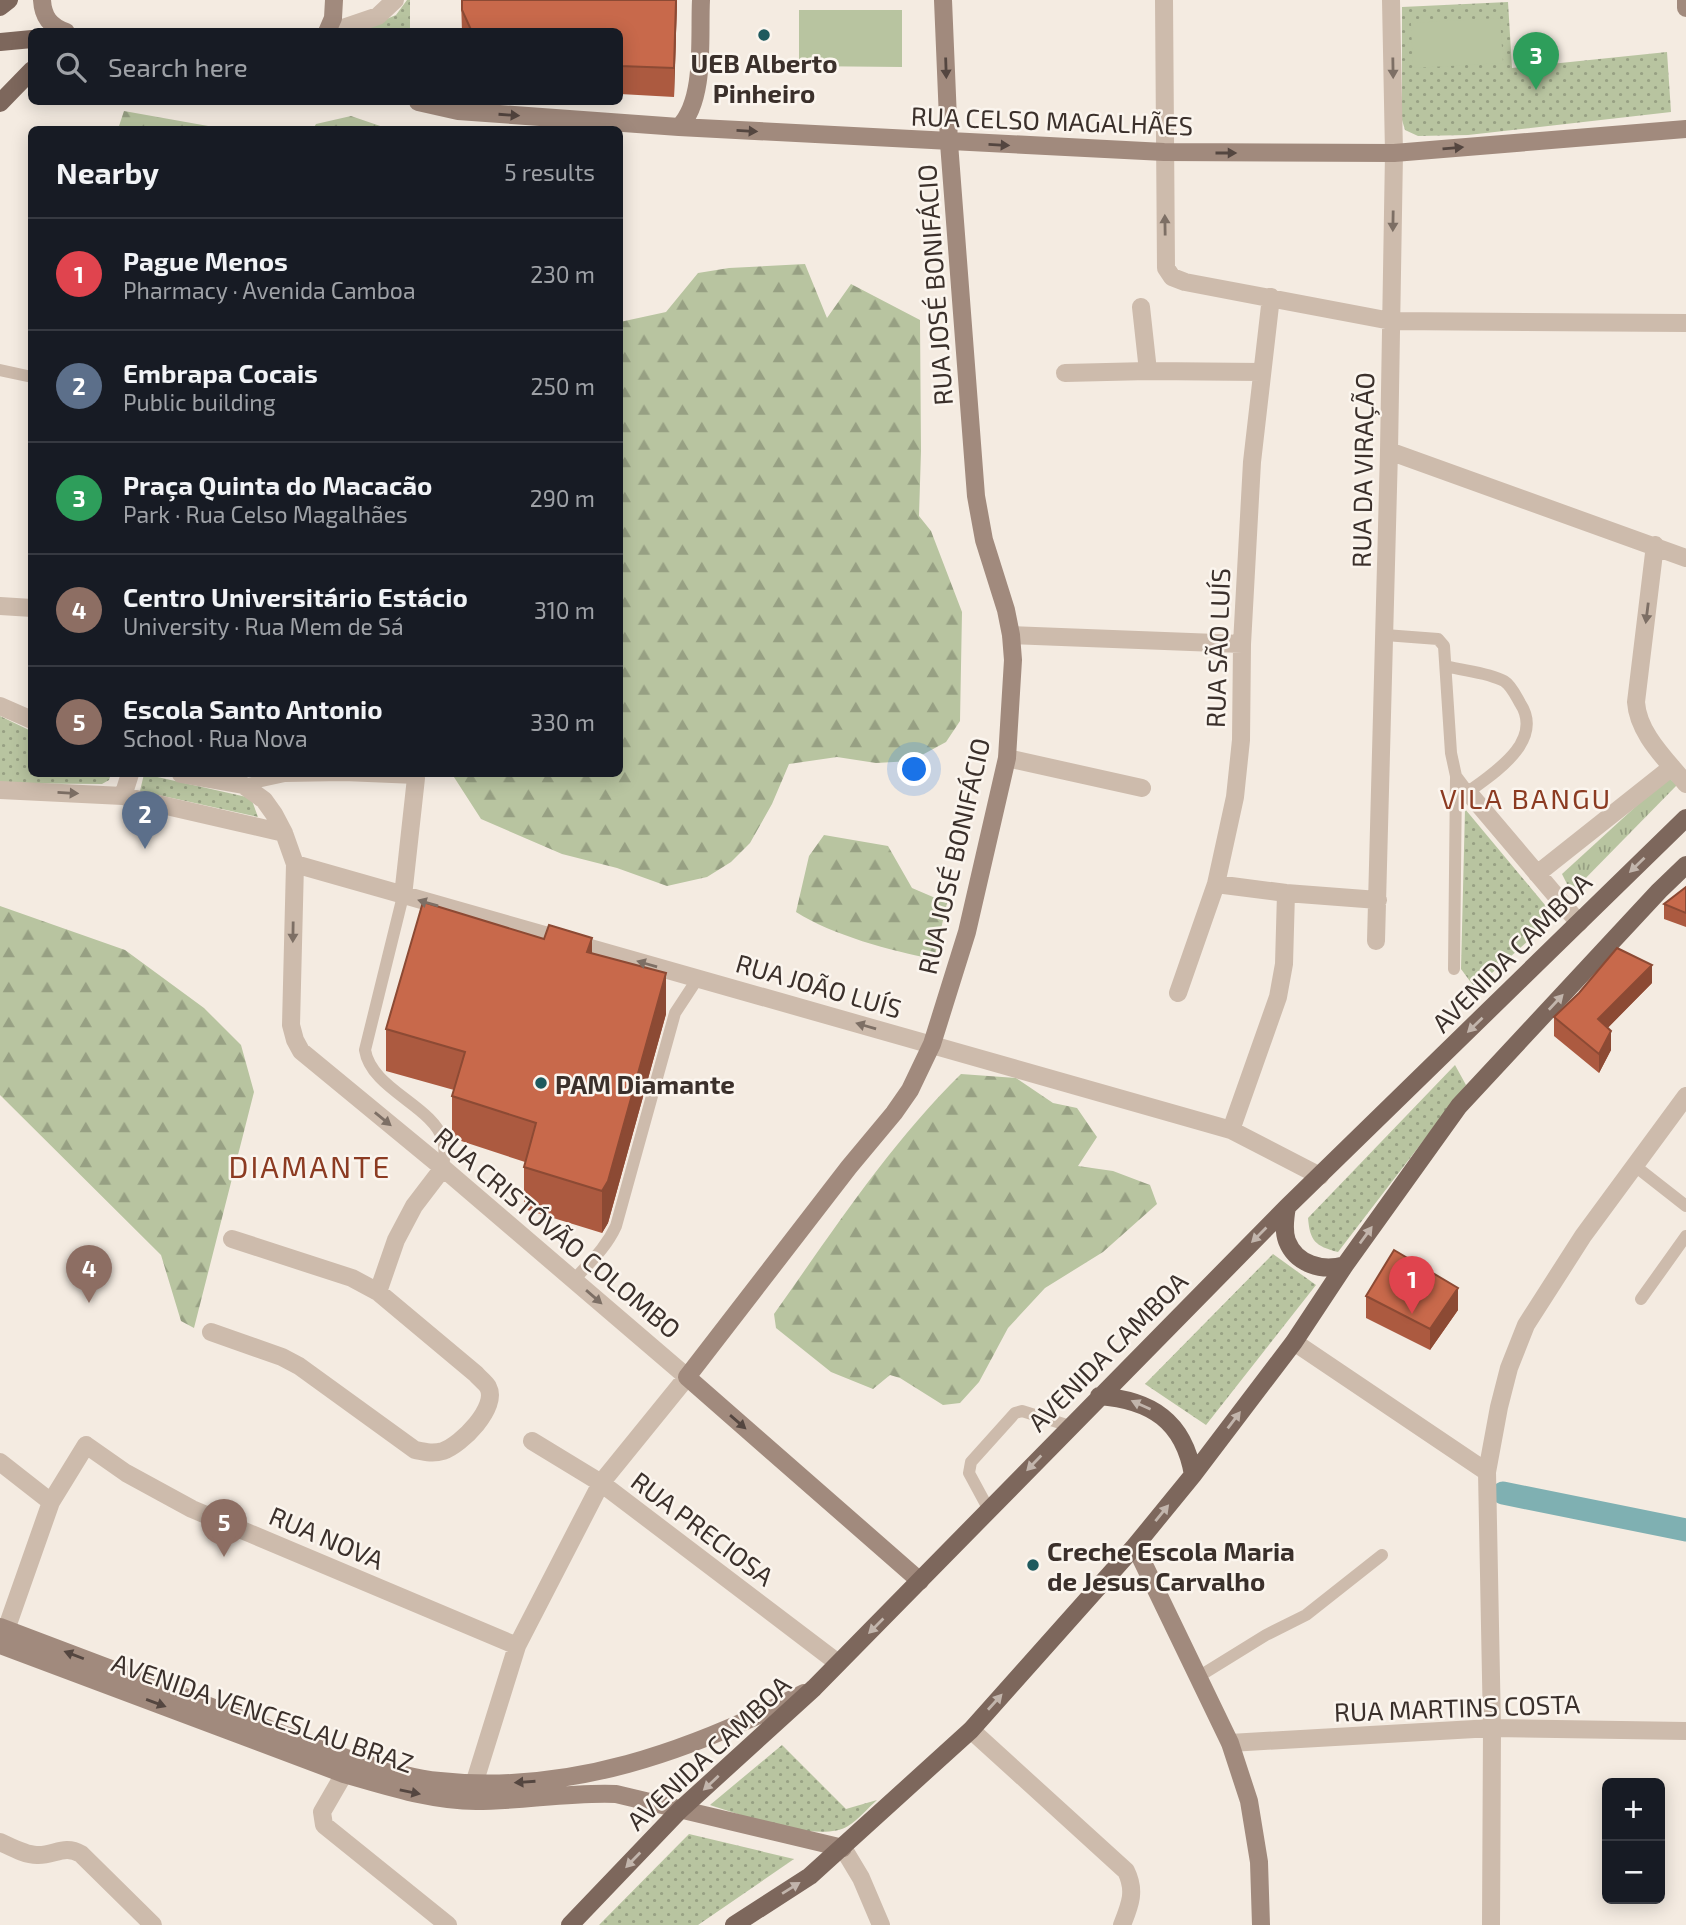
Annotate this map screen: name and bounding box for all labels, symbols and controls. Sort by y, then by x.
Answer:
marker: UEB Alberto Pinheiro [756,27,772,43]
search box [28,28,623,105]
pin: 3 [1513,32,1559,90]
place label: UEB Alberto Pinheiro [690,47,838,108]
icon: search [52,48,90,86]
text: Search here [108,51,248,82]
one-way arrow [940,57,951,79]
one-way arrow [1387,57,1398,79]
street label: RUA CELSO MAGALHÃES [910,100,1194,140]
one-way arrow [499,110,521,121]
one-way arrow [736,125,758,136]
one-way arrow [988,139,1010,150]
one-way arrow [1443,142,1465,153]
one-way arrow [1215,147,1237,158]
text: Nearby [56,154,159,190]
text: 5 results [504,158,595,186]
street label: RUA JOSÉ BONIFÁCIO [910,163,958,407]
one-way arrow [1387,210,1399,232]
one-way arrow [1159,213,1171,235]
text: Pague Menos [123,245,288,276]
text: 1 [74,260,84,288]
text: 230 m [530,260,595,288]
text: Pharmacy · Avenida Camboa [123,276,416,304]
text: Embrapa Cocais [123,357,318,388]
text: 2 [72,372,86,400]
text: 250 m [531,372,595,400]
street label: RUA DA VIRAÇÃO [1345,372,1381,568]
text: Public building [123,388,276,416]
text: Praça Quinta do Macacão [123,469,432,500]
text: 3 [72,484,86,512]
text: 290 m [530,484,595,512]
text: Park · Rua Celso Magalhães [123,500,408,528]
street label: RUA SÃO LUÍS [1199,567,1235,729]
text: Centro Universitário Estácio [123,581,468,612]
text: 4 [72,596,86,624]
text: 310 m [534,596,595,624]
one-way arrow [1641,602,1652,624]
text: University · Rua Mem de Sá [123,612,404,640]
text: Escola Santo Antonio [123,693,383,724]
text: 5 [73,708,85,736]
text: 330 m [530,708,595,736]
text: School · Rua Nova [123,724,308,752]
street label: RUA JOSÉ BONIFÁCIO [911,735,995,977]
your location [897,752,931,786]
district label: VILA BANGU [1440,781,1612,815]
one-way arrow [57,787,79,798]
pin: 2 [122,791,168,849]
one-way arrow [1629,857,1646,873]
street label: AVENIDA CAMBOA [1425,866,1597,1038]
one-way arrow [417,897,439,908]
one-way arrow [288,921,299,943]
street label: RUA JOÃO LUÍS [733,947,905,1023]
one-way arrow [636,958,658,969]
one-way arrow [1547,994,1563,1011]
one-way arrow [1466,1016,1483,1033]
one-way arrow [856,1020,877,1030]
place label: PAM Diamante [555,1068,735,1099]
marker: PAM Diamante [533,1075,549,1091]
one-way arrow [374,1111,391,1126]
street label: RUA CRISTÓVÃO COLOMBO [429,1120,687,1344]
district label: DIAMANTE [229,1148,391,1184]
one-way arrow [1251,1226,1268,1243]
one-way arrow [1359,1226,1373,1244]
pin: 4 [66,1245,112,1303]
pin: 1 [1389,1256,1435,1314]
street label: AVENIDA CAMBOA [1021,1265,1193,1437]
one-way arrow [585,1289,603,1305]
one-way arrow [1131,1399,1151,1411]
one-way arrow [1227,1412,1242,1430]
one-way arrow [729,1414,747,1430]
one-way arrow [1027,1454,1043,1471]
street label: RUA PRECIOSA [626,1464,780,1592]
pin: 5 [201,1499,247,1557]
street label: RUA NOVA [265,1499,389,1575]
one-way arrow [1154,1505,1169,1522]
place label: Creche Escola Maria de Jesus Carvalho [1047,1535,1295,1596]
marker: Creche Escola Maria de Jesus Carvalho [1025,1557,1041,1573]
one-way arrow [868,1617,884,1634]
street label: AVENIDA VENCESLAU BRAZ [108,1646,418,1778]
one-way arrow [64,1650,85,1661]
street label: AVENIDA CAMBOA [620,1668,796,1836]
street label: RUA MARTINS COSTA [1333,1687,1581,1727]
one-way arrow [987,1693,1003,1711]
one-way arrow [145,1698,166,1709]
one-way arrow [703,1774,720,1790]
one-way arrow [514,1777,536,1788]
map controls [1602,1778,1665,1904]
button: + [1602,1778,1665,1841]
one-way arrow [399,1787,421,1798]
button: − [1602,1841,1665,1904]
one-way arrow [624,1851,641,1868]
one-way arrow [782,1882,801,1895]

